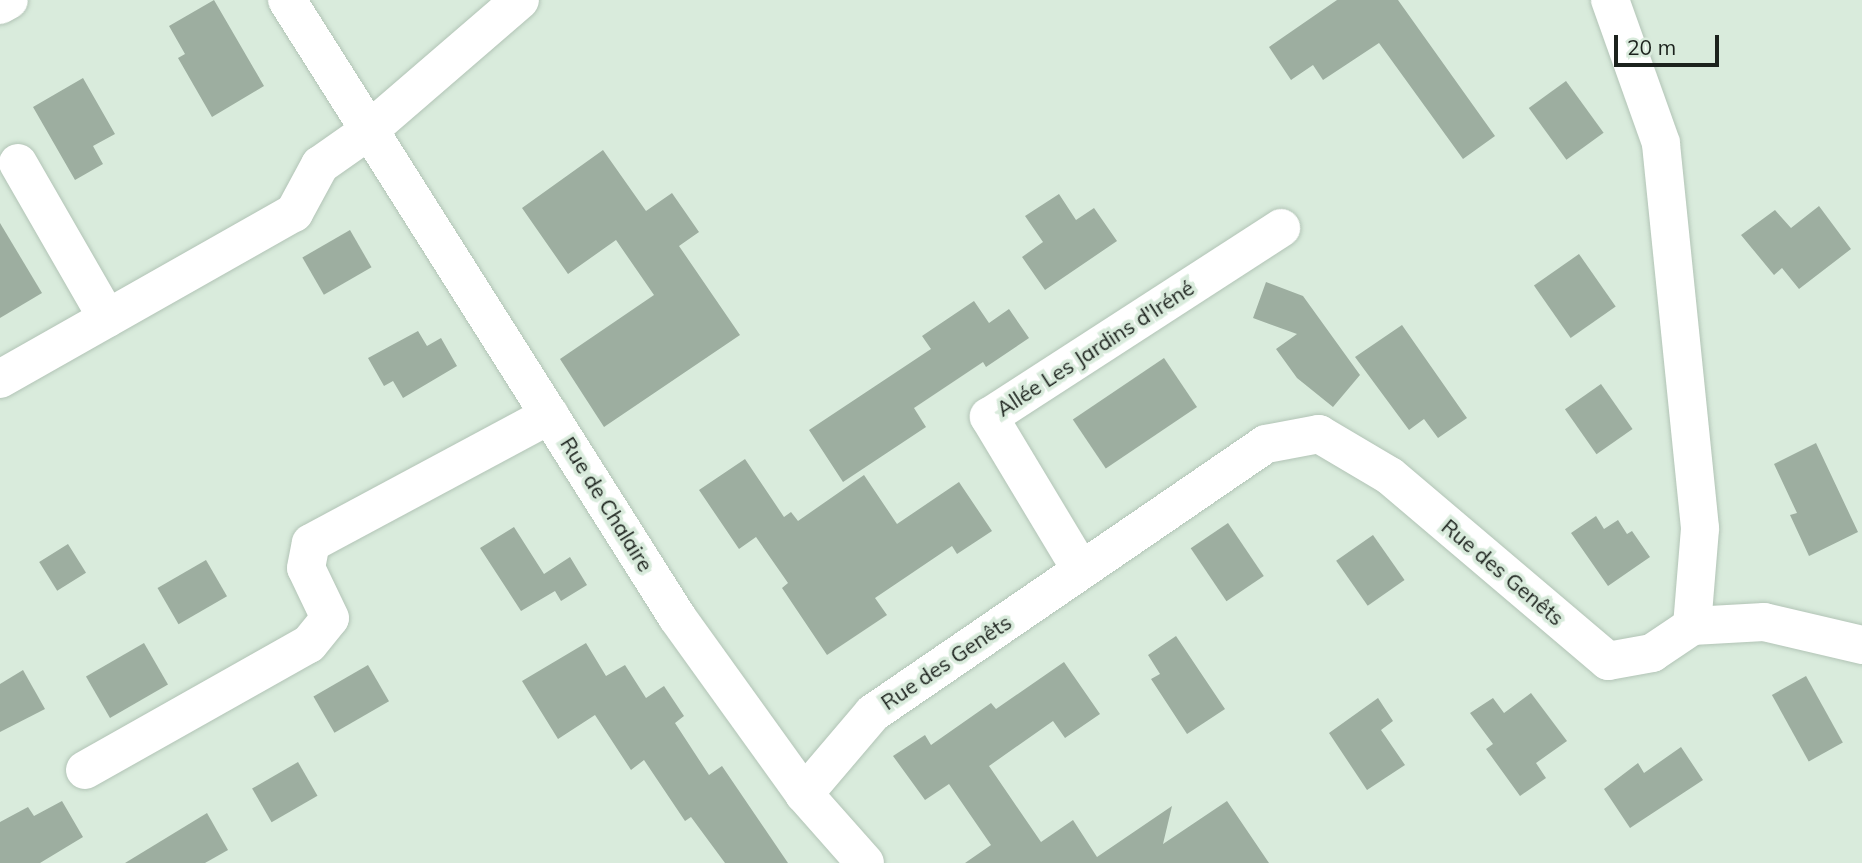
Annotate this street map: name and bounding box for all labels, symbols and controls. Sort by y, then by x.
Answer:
scale bar [1617,21,1722,65]
text: 20 m [1627,34,1676,60]
street label: Allée Les Jardins d'Iréné [991,275,1199,421]
street label: Rue de Chalaire [556,432,658,576]
street label: Rue des Genêts [1437,514,1569,630]
street label: Rue des Genêts [876,609,1016,715]

